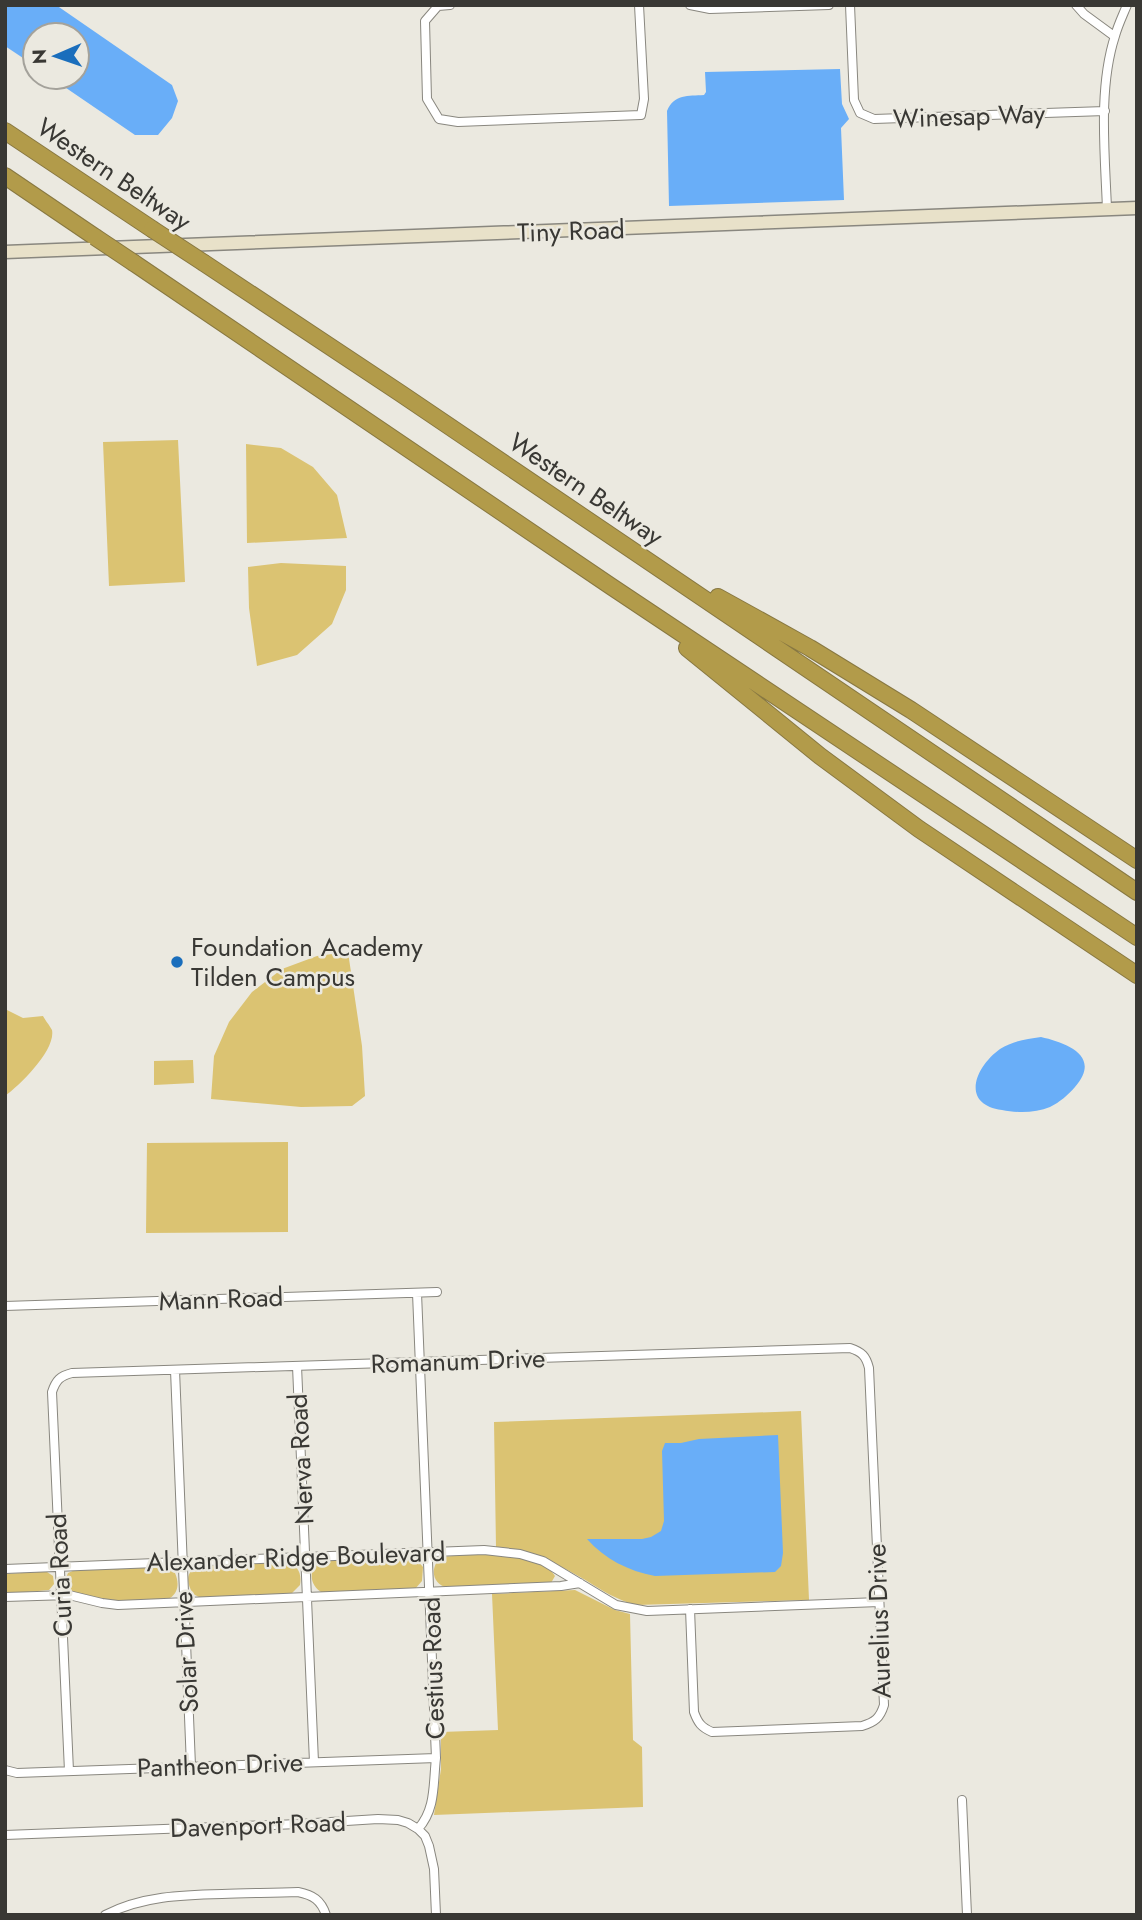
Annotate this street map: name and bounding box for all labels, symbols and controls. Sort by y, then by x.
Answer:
north arrow [21,21,91,91]
text: N [26,49,53,65]
street label: Winesap Way [892,94,1046,138]
street label: Western Beltway [29,108,199,240]
street label: Tiny Road [517,210,625,252]
street label: Western Beltway [501,423,671,555]
place label: Foundation Academy Tilden Campus [191,928,423,996]
marker: Foundation Academy Tilden Campus [169,954,185,970]
street label: Mann Road [158,1278,284,1320]
street label: Romanum Drive [370,1339,546,1383]
street label: Nerva Road [279,1393,323,1525]
street label: Curia Road [38,1512,82,1638]
street label: Alexander Ridge Boulevard [146,1533,446,1581]
street label: Aurelius Drive [857,1543,901,1699]
street label: Solar Drive [164,1590,208,1714]
street label: Cestius Road [412,1596,454,1740]
street label: Pantheon Drive [136,1743,304,1787]
street label: Davenport Road [169,1803,347,1847]

